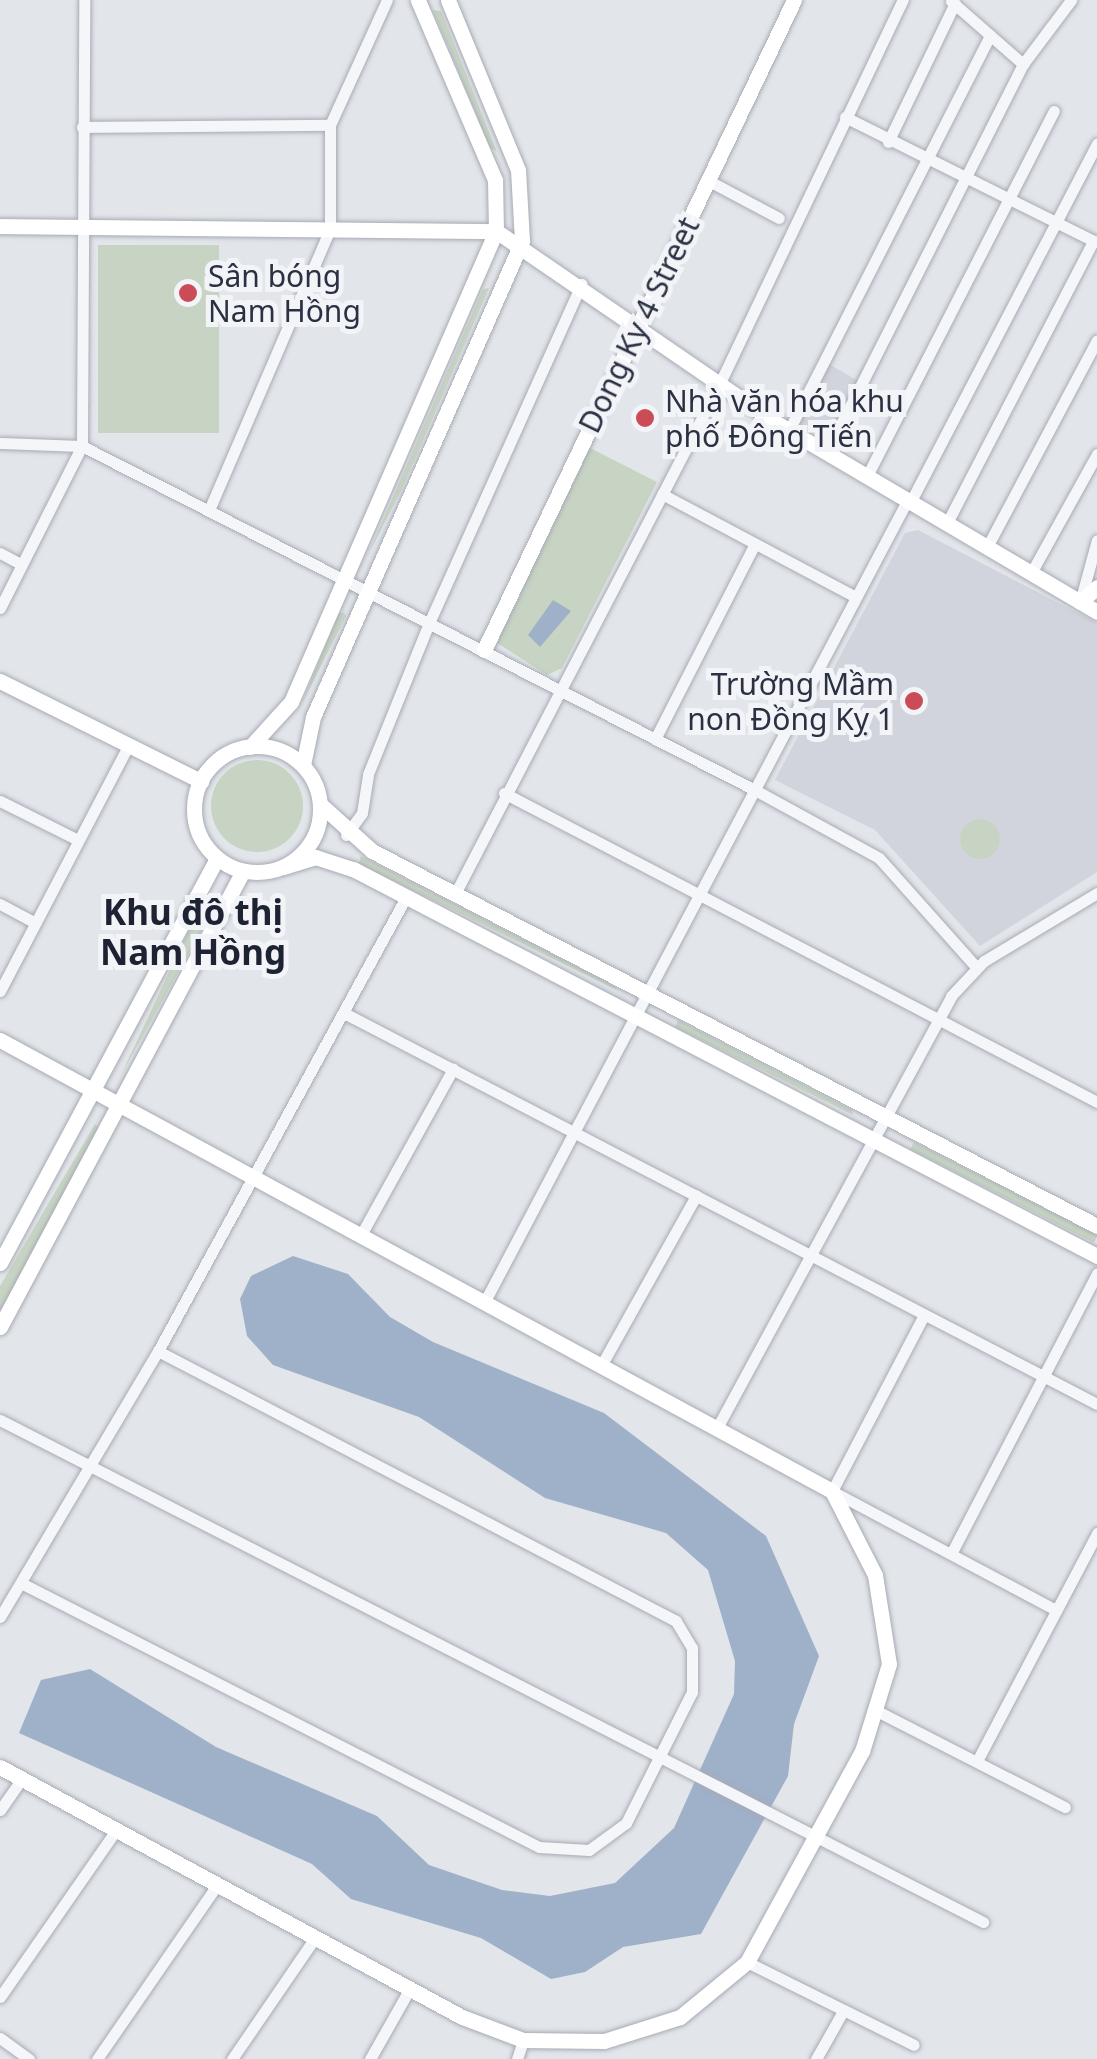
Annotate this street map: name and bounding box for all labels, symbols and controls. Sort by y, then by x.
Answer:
street label: Dong Ky 4 Street [571,211,707,439]
place label: Sân bóng Nam Hồng [208,258,361,328]
marker: Sân bóng Nam Hồng [177,282,199,304]
place label: Nhà văn hóa khu phố Đông Tiến [665,383,904,454]
marker: Nhà văn hóa khu phố Đông Tiến [634,407,656,429]
place label: Trường Mầm non Đồng Kỵ 1 [687,666,894,736]
marker: Trường Mầm non Đồng Kỵ 1 [903,690,925,712]
district label: Khu đô thị Nam Hồng [100,891,286,973]

